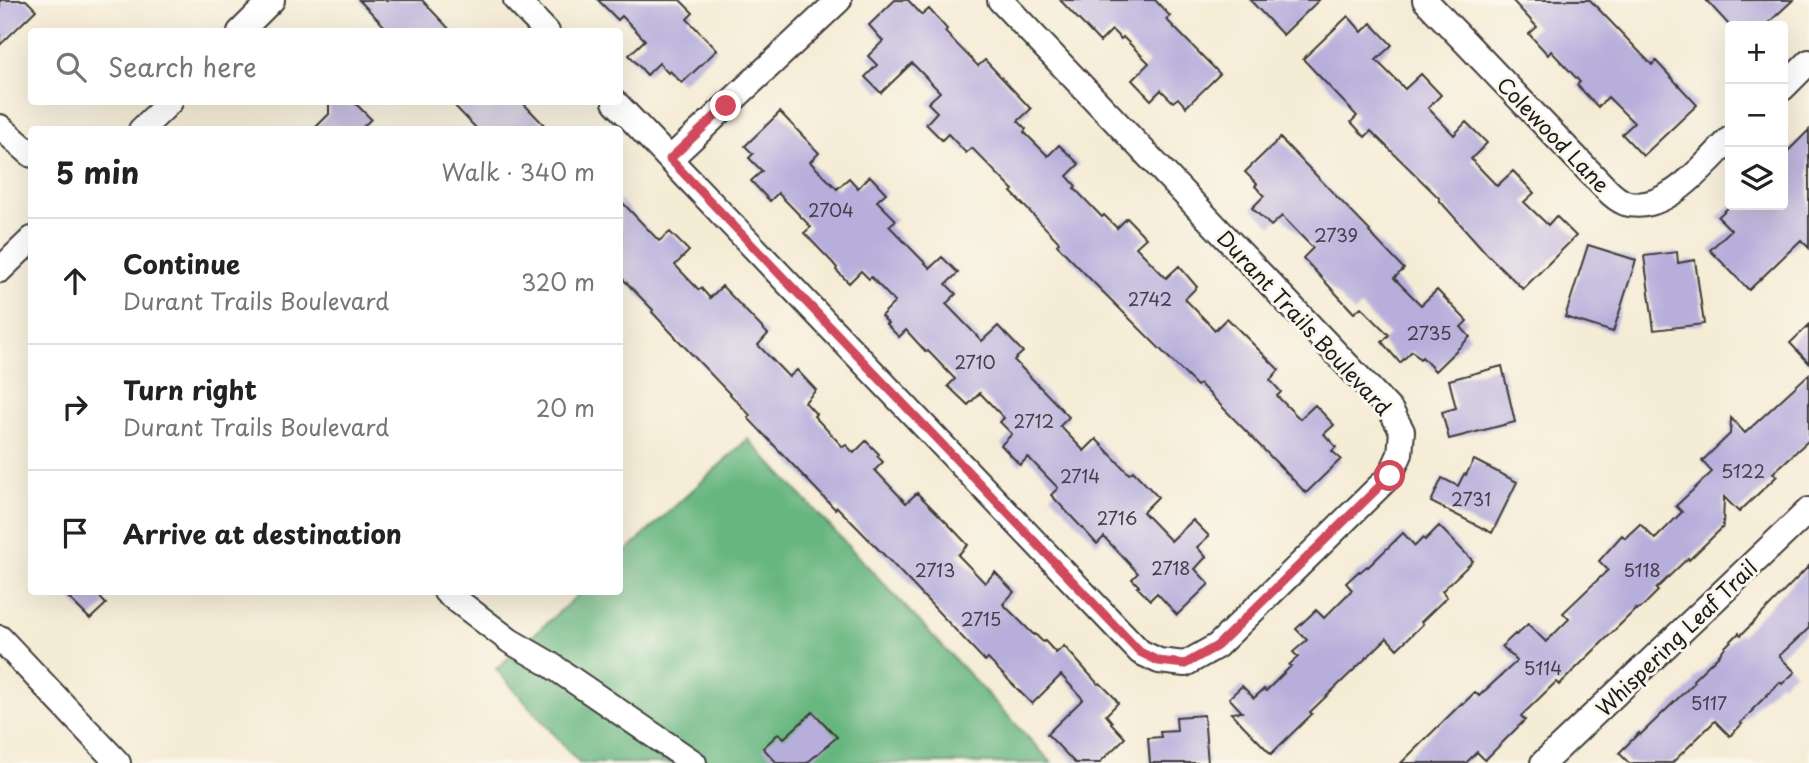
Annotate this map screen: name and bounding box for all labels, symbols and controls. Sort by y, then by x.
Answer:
map controls [1725,21,1788,210]
button: + [1725,21,1788,84]
search box [28,28,623,105]
text: Search here [108,47,257,86]
icon: search [52,48,90,86]
street label: Colewood Lane [1490,69,1618,199]
button: − [1725,84,1788,147]
route end [710,90,741,121]
button: layers [1725,147,1788,210]
text: 5 min [56,149,139,194]
text: Walk · 340 m [442,154,595,189]
house number: 2704 [808,196,854,223]
house number: 2739 [1314,221,1358,248]
street label: Durant Trails Boulevard [1210,222,1400,422]
text: Continue [123,244,240,283]
icon: ahead [56,262,94,300]
text: 320 m [521,264,595,299]
text: Durant Trails Boulevard [123,283,389,318]
house number: 2742 [1128,285,1172,312]
house number: 2735 [1406,319,1452,346]
house number: 2710 [954,348,996,375]
text: Turn right [123,370,257,409]
icon: right [56,388,94,426]
text: 20 m [536,390,595,425]
house number: 2712 [1014,407,1054,434]
text: Durant Trails Boulevard [123,409,389,444]
house number: 5122 [1721,457,1765,484]
route start [1374,460,1405,491]
house number: 2714 [1060,462,1100,489]
house number: 2731 [1451,485,1491,512]
house number: 2716 [1097,504,1137,531]
icon: arrive [56,514,94,552]
text: Arrive at destination [123,514,402,553]
street label: Whispering Leaf Trail [1588,551,1764,723]
house number: 2718 [1151,554,1191,581]
house number: 2713 [915,556,955,583]
house number: 5118 [1623,556,1661,583]
house number: 2715 [961,605,1001,632]
house number: 5114 [1524,654,1562,681]
house number: 5117 [1691,689,1727,716]

